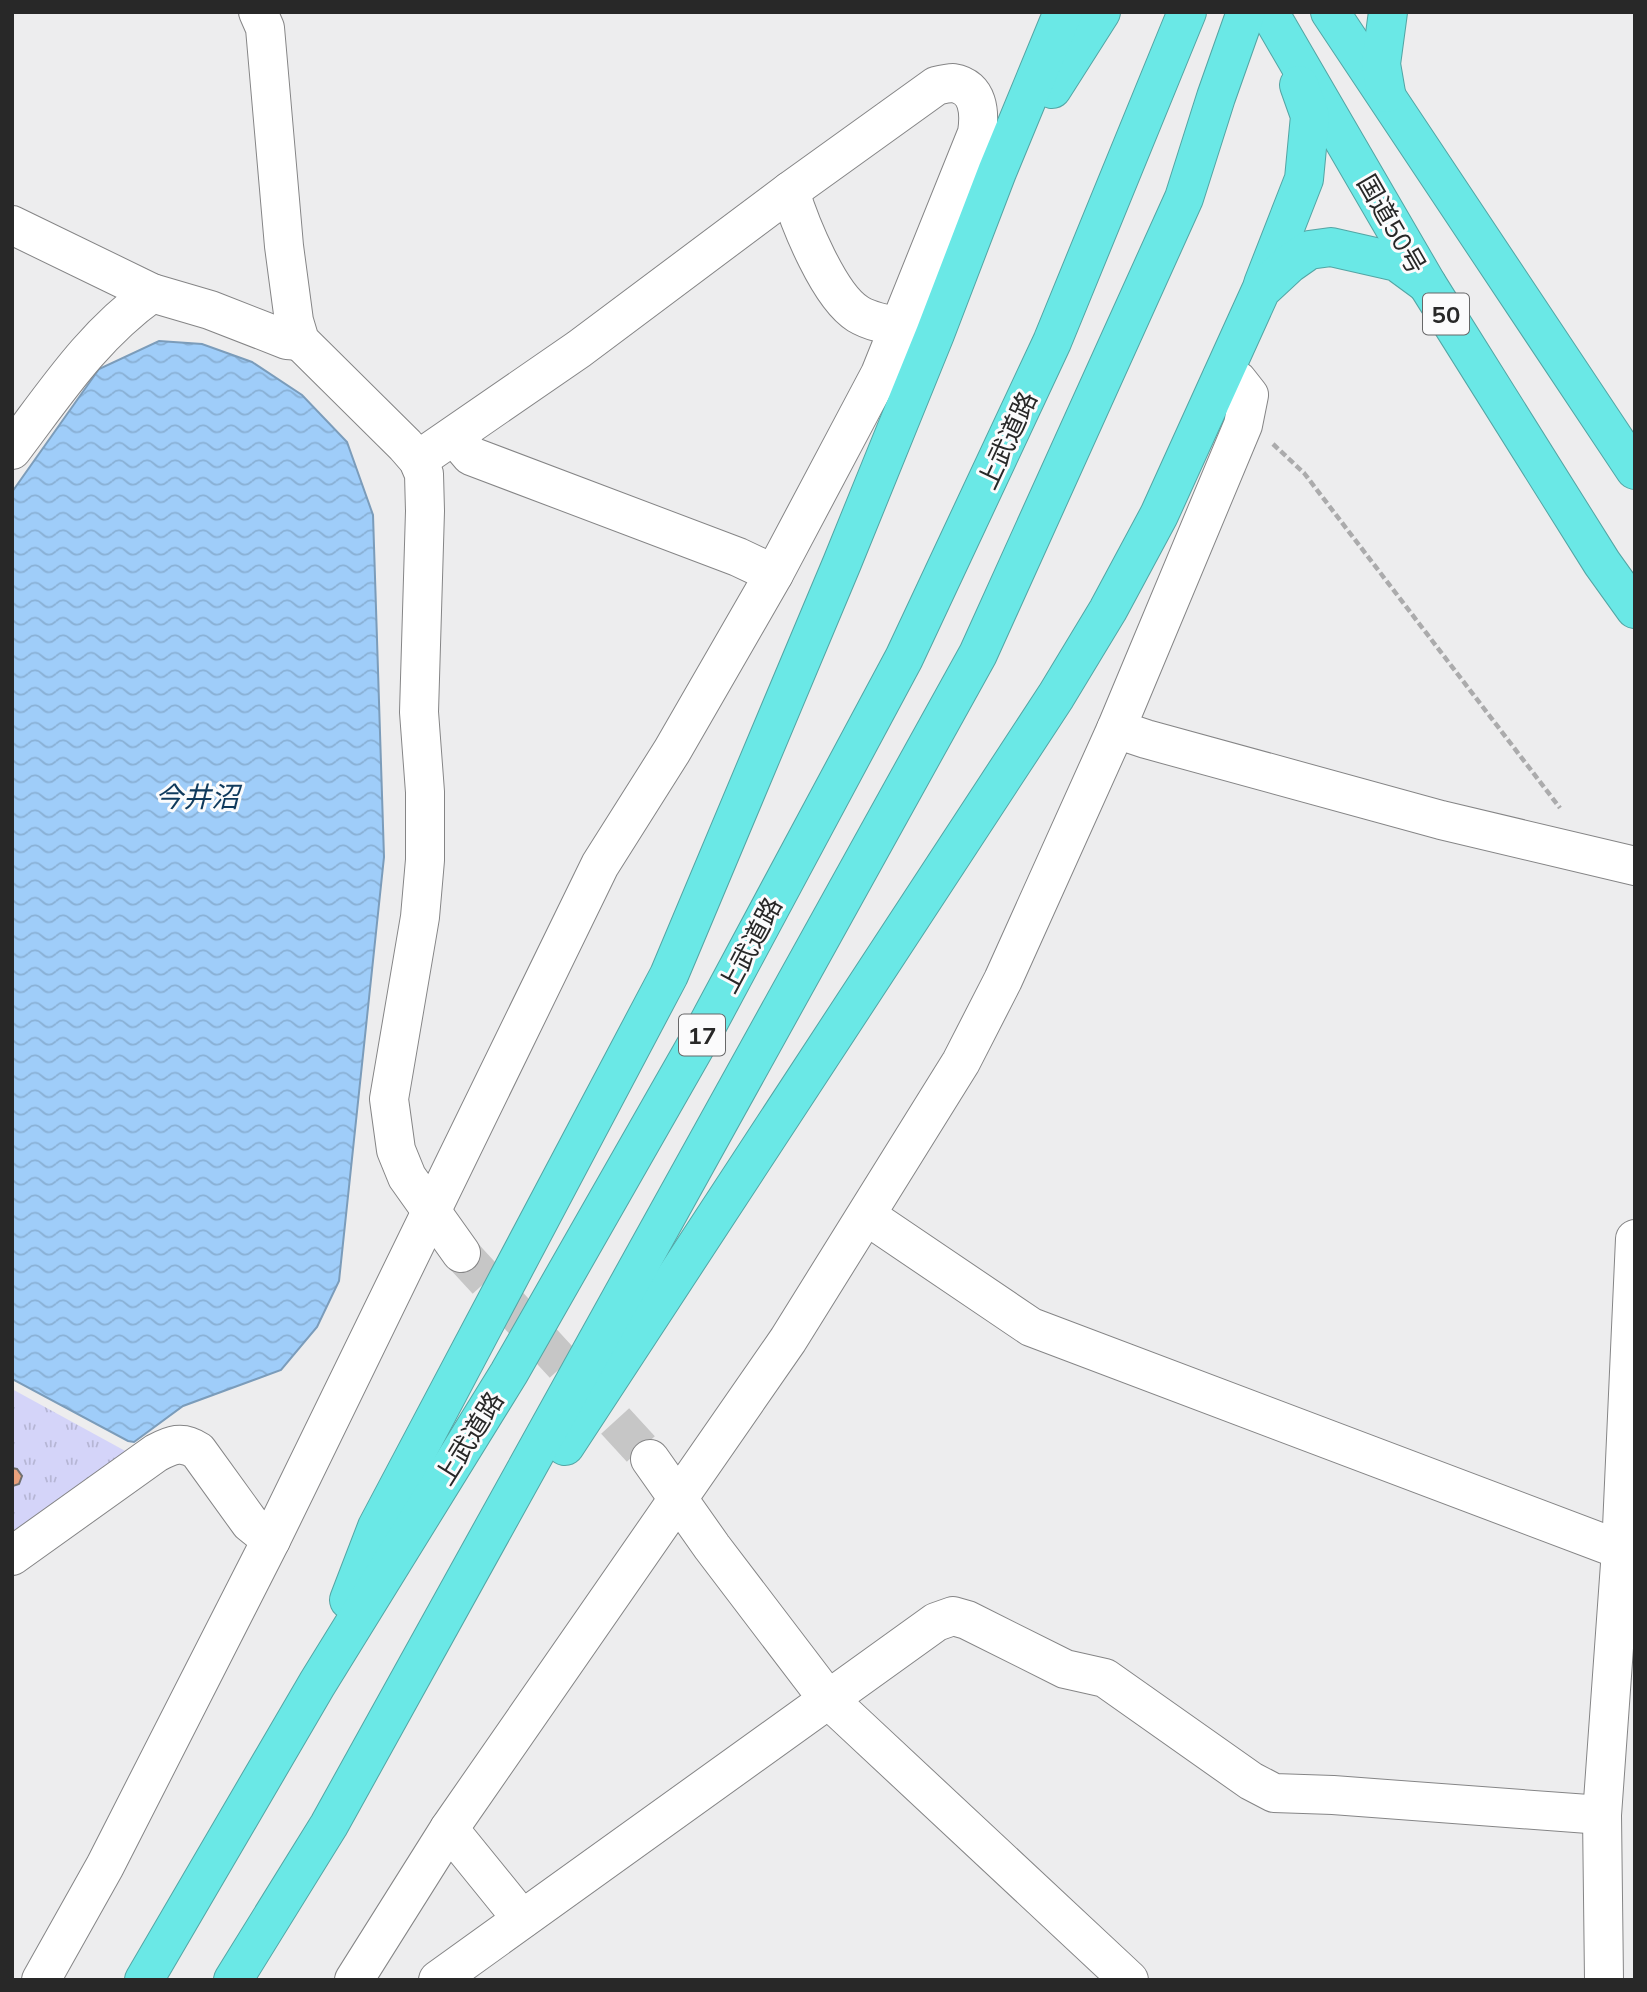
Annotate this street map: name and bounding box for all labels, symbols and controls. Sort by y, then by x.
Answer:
street label: 国道50号 [1350,168,1434,280]
road number: 50 [1423,293,1469,334]
street label: 上武道路 [970,386,1044,494]
water label: 今井沼 [155,779,243,814]
street label: 上武道路 [711,891,789,999]
road number: 17 [679,1015,725,1056]
street label: 上武道路 [427,1385,511,1491]

